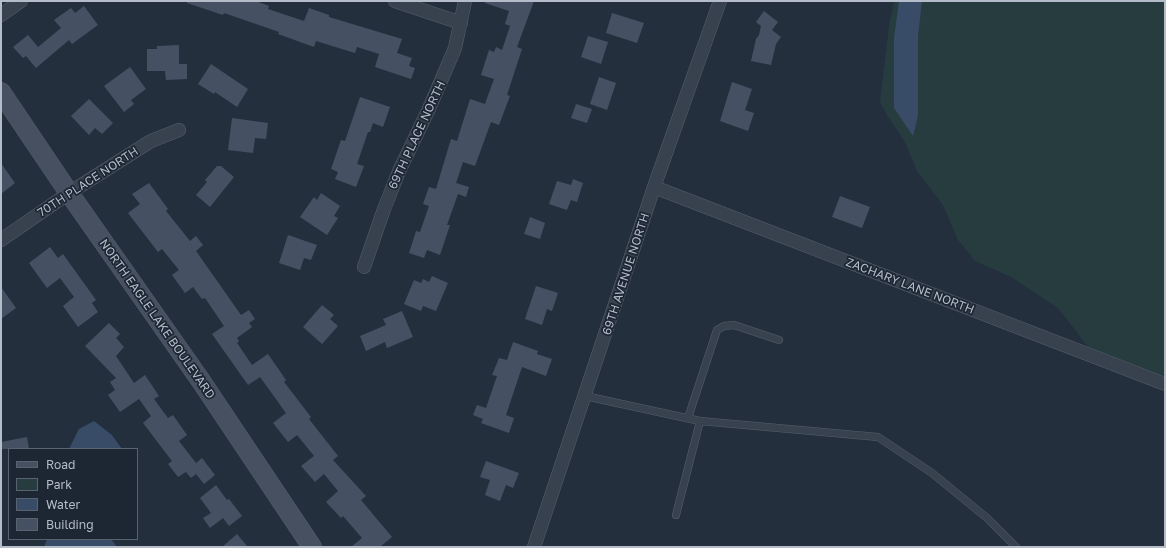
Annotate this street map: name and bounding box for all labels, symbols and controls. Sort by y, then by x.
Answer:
street label: 69TH PLACE NORTH [386,78,448,192]
street label: 70TH PLACE NORTH [35,144,141,220]
street label: 69TH AVENUE NORTH [599,211,653,337]
street label: NORTH EAGLE LAKE BOULEVARD [96,236,218,402]
street label: ZACHARY LANE NORTH [844,255,976,317]
legend [8,448,138,540]
text: Road [46,457,75,472]
text: Park [46,477,72,492]
text: Water [46,497,80,512]
text: Building [46,517,94,532]

